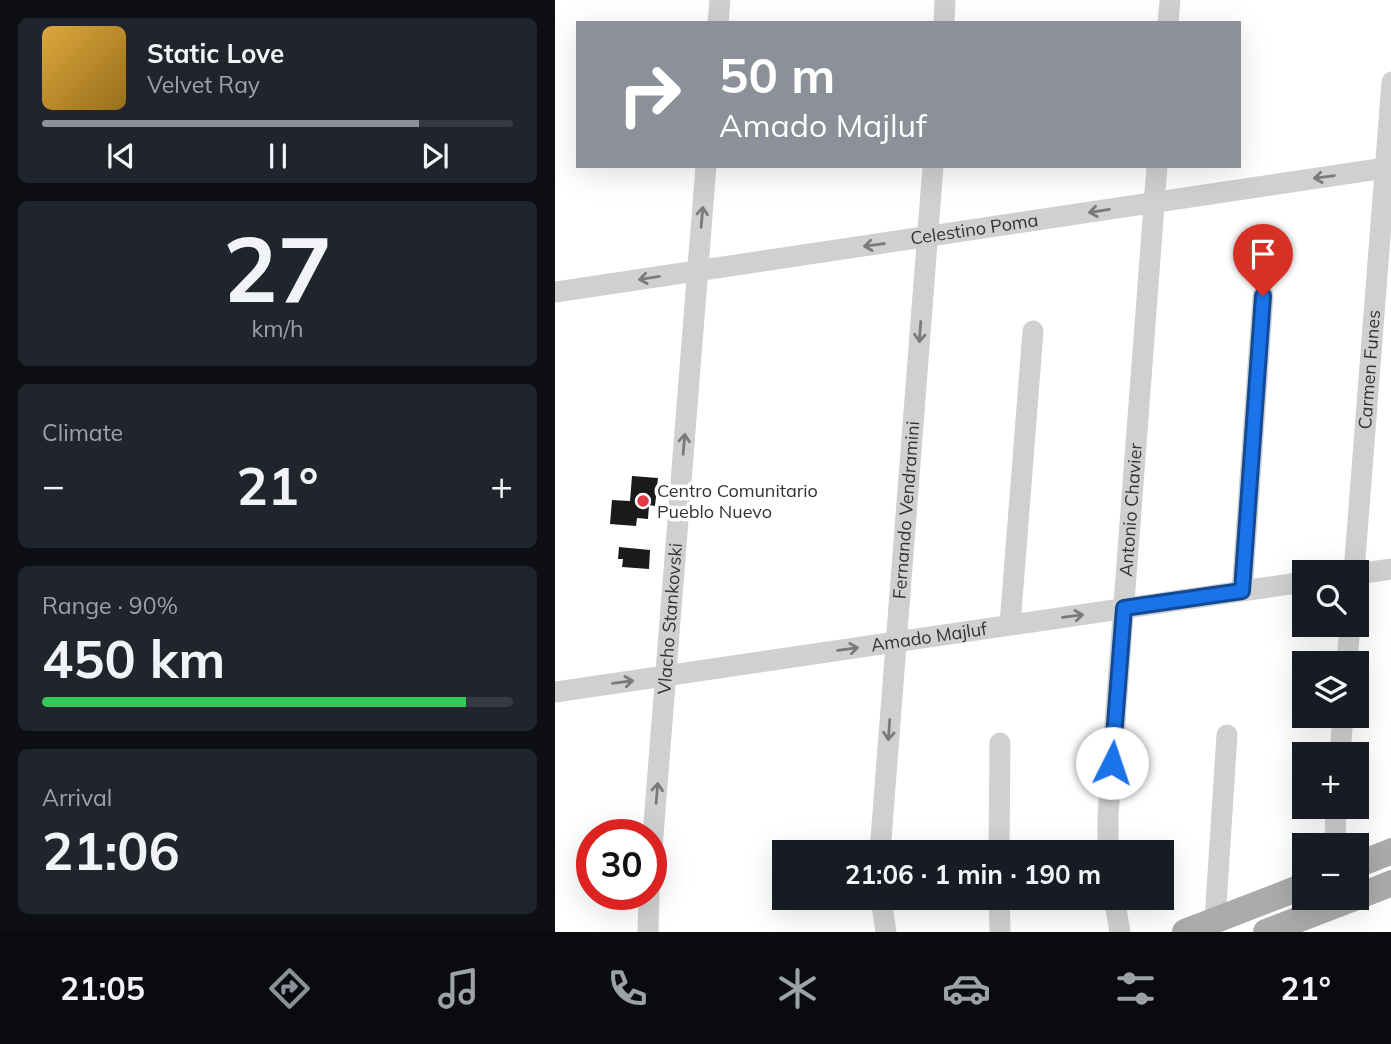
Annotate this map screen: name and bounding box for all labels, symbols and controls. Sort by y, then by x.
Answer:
text: Static Love [147,37,284,70]
text: 50 m [719,44,835,105]
icon: right [604,49,695,140]
text: Velvet Ray [147,70,260,99]
text: Amado Majluf [719,105,927,145]
icon: previous [102,137,140,175]
icon: pause [259,137,297,175]
icon: next [416,137,454,175]
one-way arrow [1313,171,1336,184]
one-way arrow [1088,205,1111,218]
one-way arrow [696,206,709,229]
street label: Celestino Poma [909,208,1040,250]
text: 27 [223,211,332,325]
pin [1233,224,1293,296]
icon: arrive [1244,235,1282,273]
one-way arrow [863,239,886,252]
one-way arrow [638,272,661,285]
street label: Carmen Funes [1353,309,1385,430]
text: km/h [251,314,304,343]
one-way arrow [913,320,926,343]
text: Climate [42,418,123,447]
street label: Fernando Vendramini [888,420,924,600]
one-way arrow [678,433,691,455]
street label: Antonio Chavier [1114,442,1147,577]
text: 21° [236,453,319,518]
text: − [42,461,65,509]
text: + [490,461,513,509]
place label: Centro Comunitario Pueblo Nuevo [657,479,818,523]
marker: Centro Comunitario Pueblo Nuevo [635,493,651,509]
street label: Vlacho Stankovski [652,542,687,695]
map controls [1292,560,1369,910]
button: search [1292,560,1369,637]
text: Range · 90% [42,591,178,620]
one-way arrow [1061,609,1084,622]
street label: Amado Majluf [869,617,989,656]
text: 450 km [42,626,225,691]
one-way arrow [836,642,859,655]
button: layers [1292,651,1369,728]
one-way arrow [611,675,633,688]
one-way arrow [882,718,895,741]
position arrow [1075,726,1149,800]
button: + [1292,742,1369,819]
one-way arrow [651,782,664,804]
text: Arrival [42,783,112,812]
text: 21:06 [42,818,180,883]
speed limit sign: 30 [576,819,667,910]
button: − [1292,833,1369,910]
text: 21:06 · 1 min · 190 m [845,858,1101,891]
icon: directions [265,964,314,1013]
icon: music [434,964,483,1013]
icon: phone [603,964,652,1013]
icon: climate [773,964,822,1013]
icon: car [942,964,991,1013]
icon: filters [1111,964,1160,1013]
text: 21:05 [60,968,145,1008]
text: 21° [1280,968,1331,1008]

